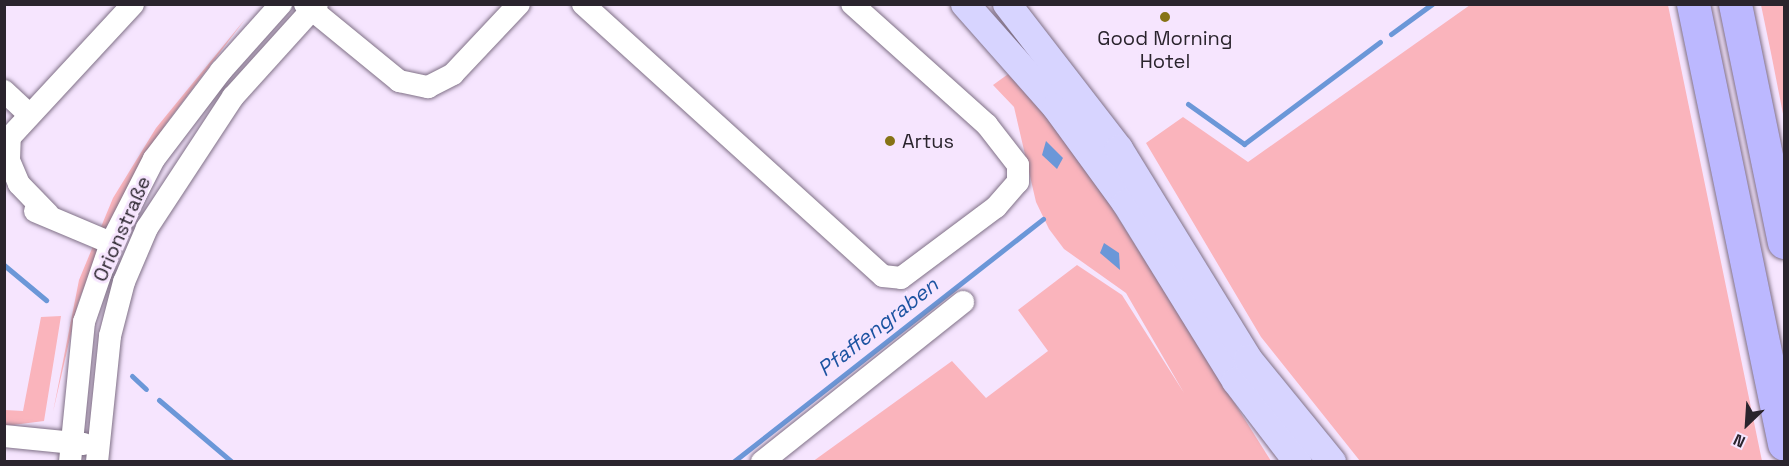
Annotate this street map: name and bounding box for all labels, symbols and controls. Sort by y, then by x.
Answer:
marker: Good Morning Hotel [1158,10,1172,24]
place label: Good Morning Hotel [1097,27,1233,74]
place label: Artus [902,129,954,153]
marker: Artus [883,134,897,148]
street label: Orionstraße [88,172,156,286]
water label: Pfaffengraben [813,272,943,382]
north arrow [1717,394,1777,454]
text: N [1730,429,1748,453]

